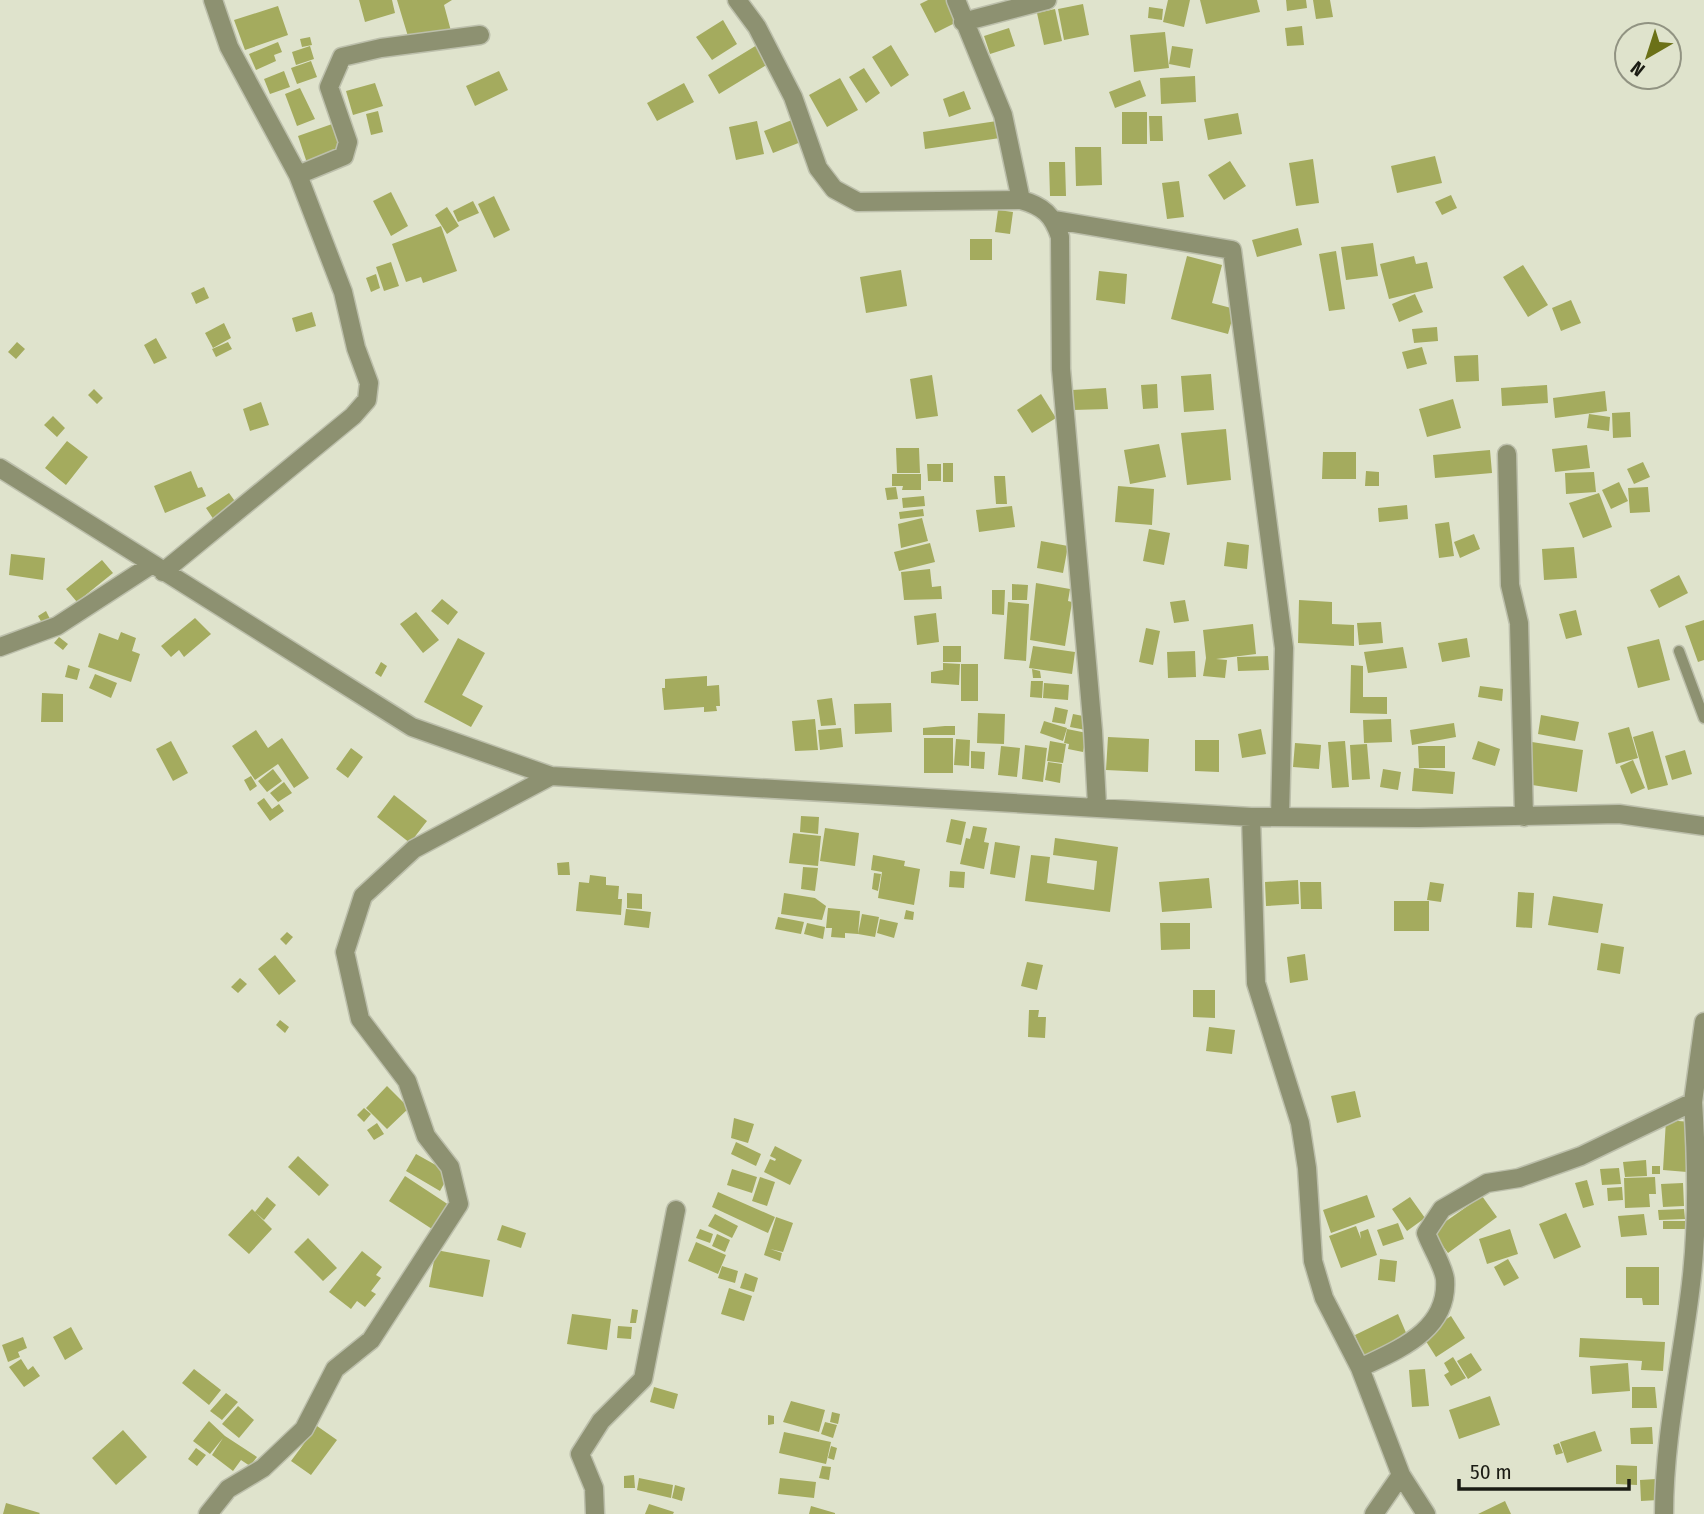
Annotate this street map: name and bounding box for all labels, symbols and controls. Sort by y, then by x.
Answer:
north arrow [1613,21,1683,91]
text: N [1626,56,1649,81]
scale bar [1459,1448,1629,1492]
text: 50 m [1470,1459,1512,1485]

